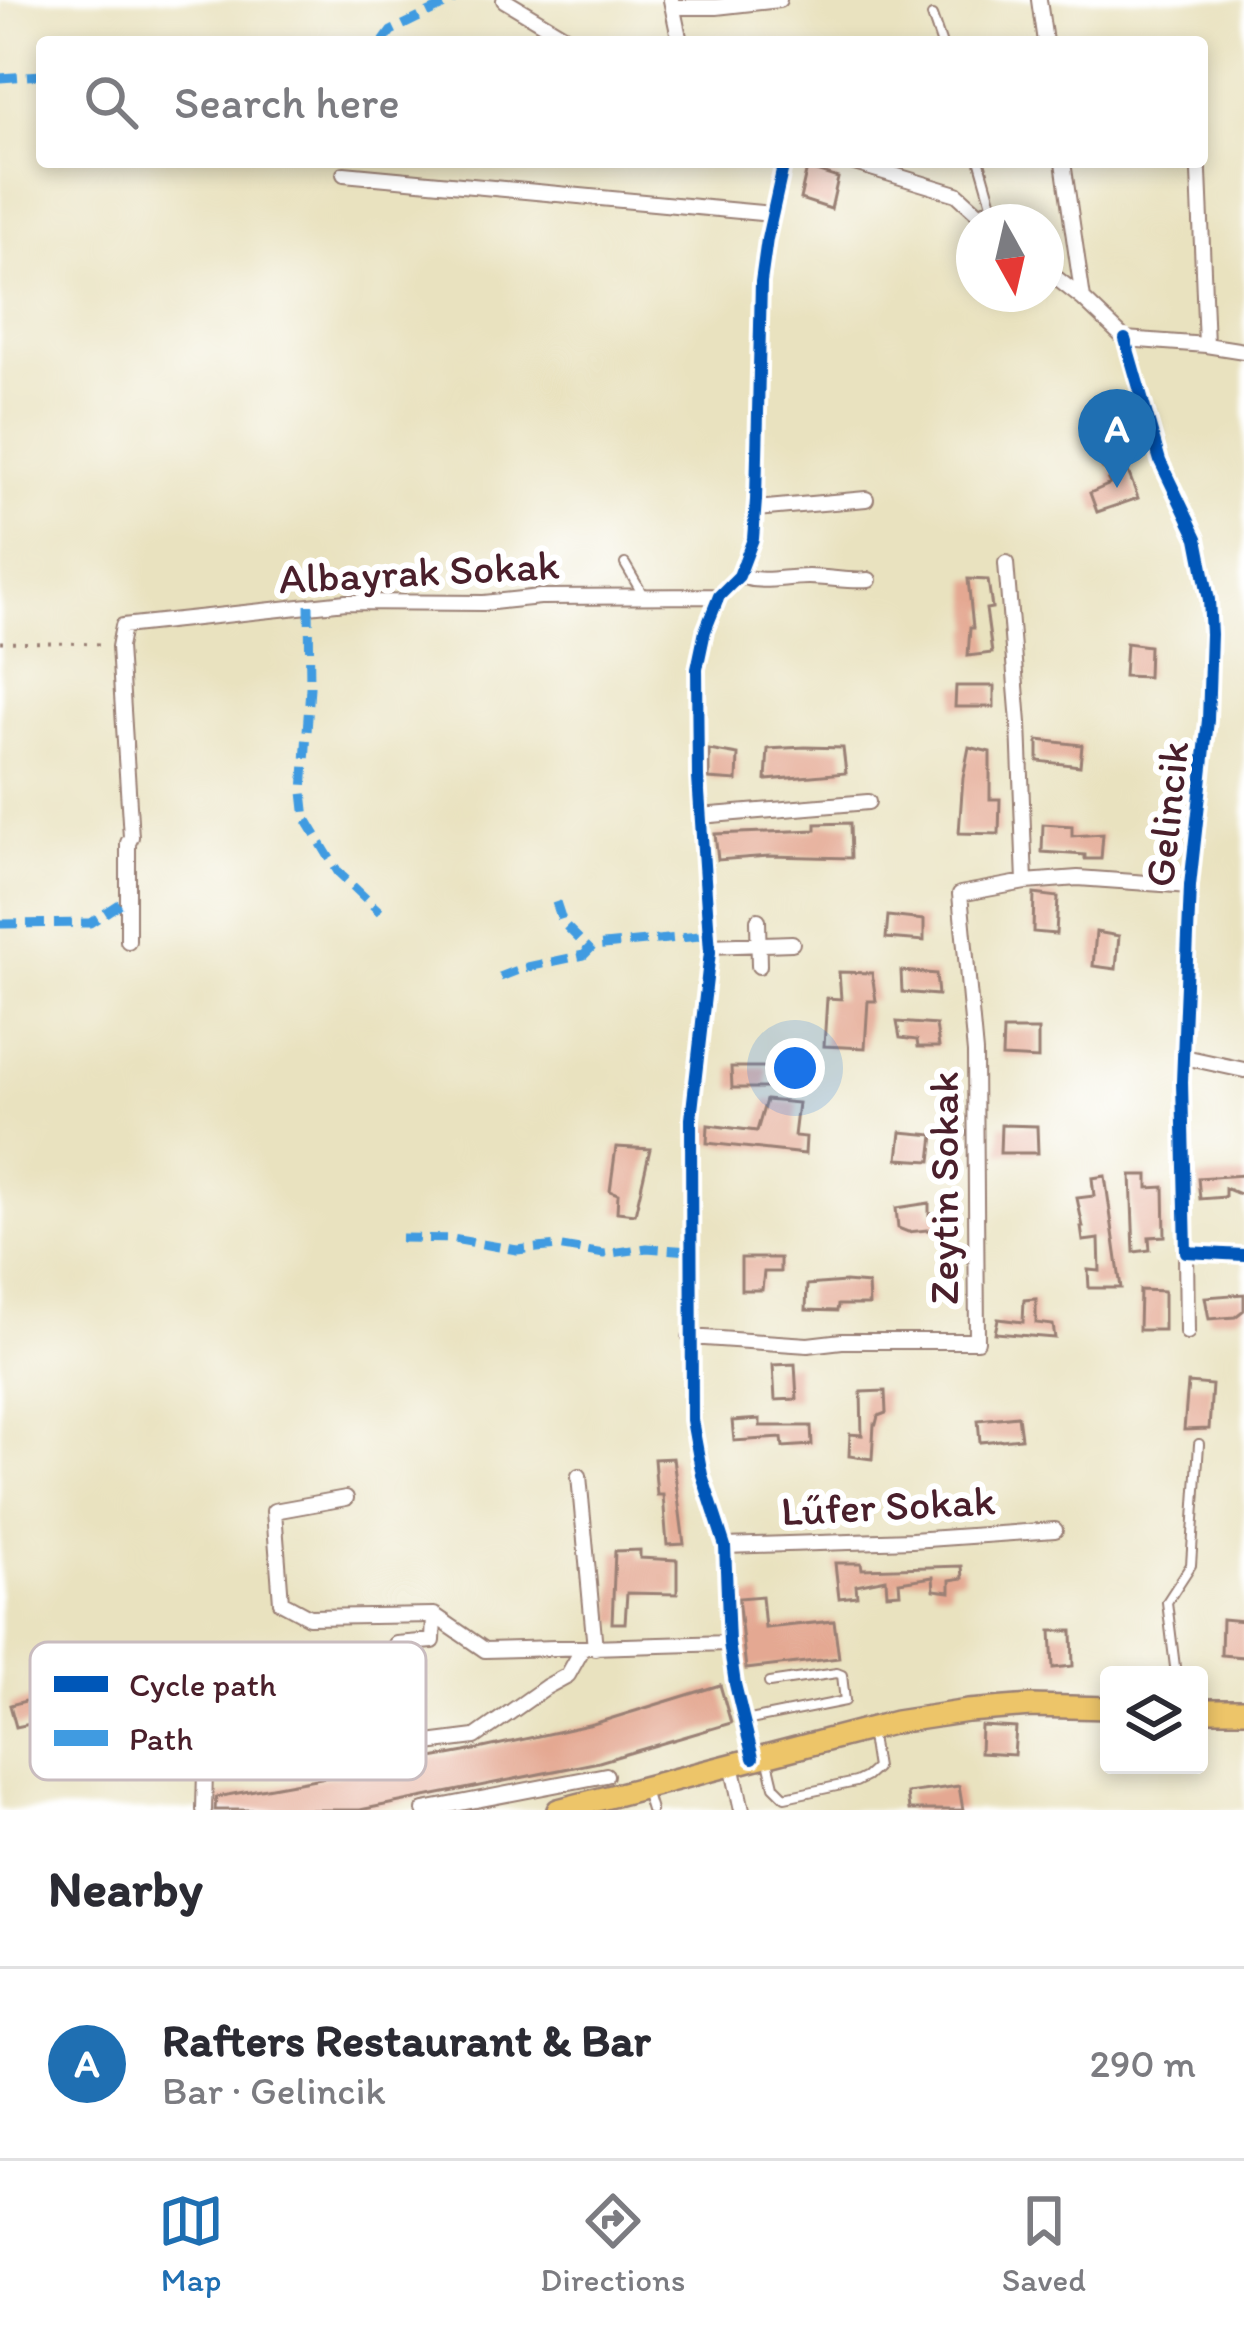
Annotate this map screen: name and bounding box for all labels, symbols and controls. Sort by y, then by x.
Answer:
search box [36,36,1208,168]
icon: search [78,69,144,135]
text: Search here [174,75,400,129]
north arrow [956,204,1064,312]
pin: A [1078,389,1156,488]
street label: Albayrak Sokak [277,539,561,604]
street label: Gelincik [1133,738,1200,889]
your location [765,1038,825,1098]
street label: Zeytin Sokak [918,1071,969,1305]
street label: Lűfer Sokak [780,1474,997,1537]
legend [30,1642,426,1780]
text: Cycle path [129,1665,277,1704]
map controls [1100,1666,1208,1774]
button: layers [1100,1666,1208,1774]
text: Path [129,1719,193,1758]
text: Nearby [48,1858,203,1919]
text: Rafters Restaurant & Bar [162,2013,651,2067]
text: A [75,2040,99,2087]
text: 290 m [1089,2040,1196,2087]
text: Bar · Gelincik [162,2067,386,2114]
tab: Map [158,2188,224,2299]
tab: Directions [540,2188,685,2299]
tab: Saved [1002,2188,1086,2299]

